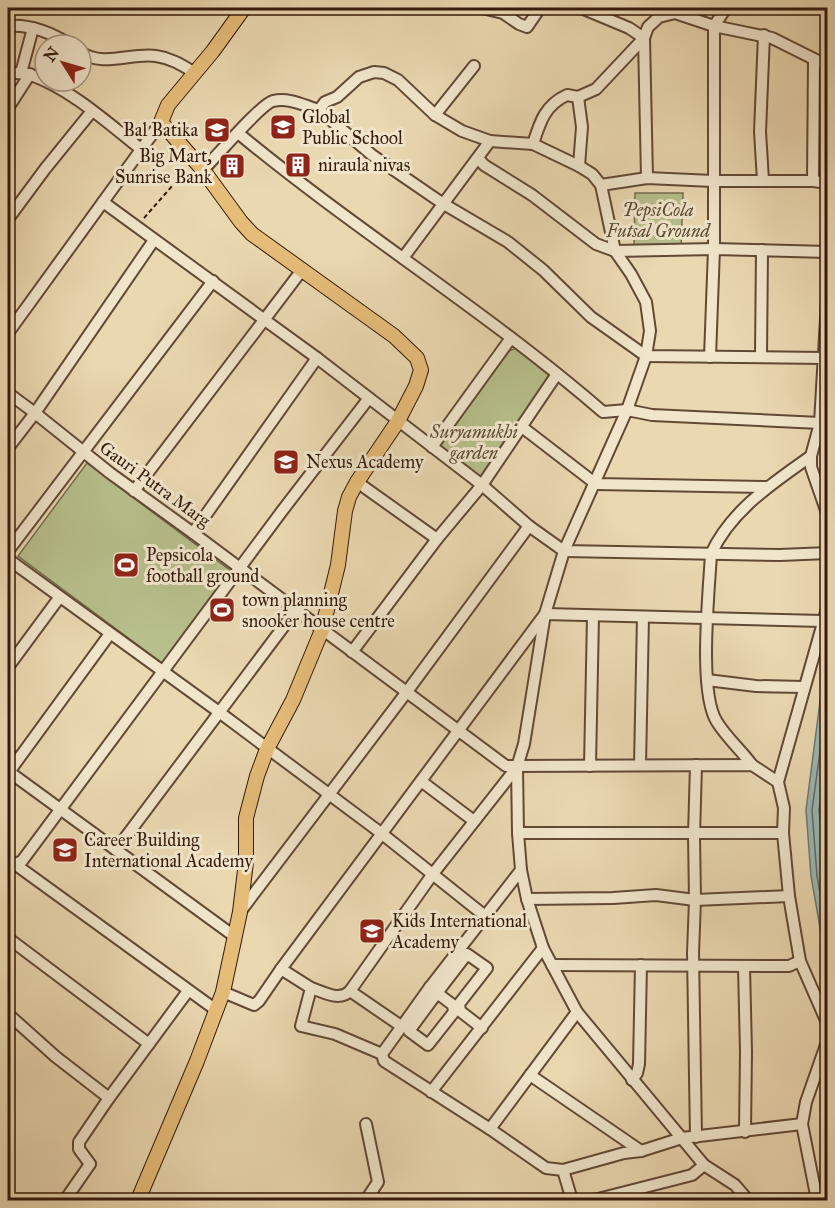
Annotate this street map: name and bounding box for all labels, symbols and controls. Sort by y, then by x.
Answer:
north arrow [33,33,93,93]
text: N [40,43,63,65]
place label: Global Public School [302,106,403,149]
school or university icon: Global Public School [268,112,298,142]
school or university icon: Bal Batika [202,115,232,145]
place label: Bal Batika [123,119,198,141]
place label: Big Mart, Sunrise Bank [115,145,213,188]
building icon: niraula nivas [283,150,313,180]
building icon: Big Mart, Sunrise Bank [217,151,247,181]
place label: niraula nivas [318,154,410,176]
park label: PepsiCola Futsal Ground [605,199,711,242]
park label: Suryamukhi garden [429,421,518,464]
street label: Gauri Putra Marg [95,436,215,533]
school or university icon: Nexus Academy [271,447,301,477]
place label: Nexus Academy [306,451,424,473]
place label: Pepsicola football ground [146,544,259,588]
sports icon: Pepsicola football ground [111,550,141,580]
place label: town planning snooker house centre [242,589,395,632]
sports icon: town planning snooker house centre [207,595,237,625]
place label: Career Building International Academy [84,829,253,872]
school or university icon: Career Building International Academy [50,835,80,865]
place label: Kids International Academy [391,910,527,953]
school or university icon: Kids International Academy [357,916,387,946]

